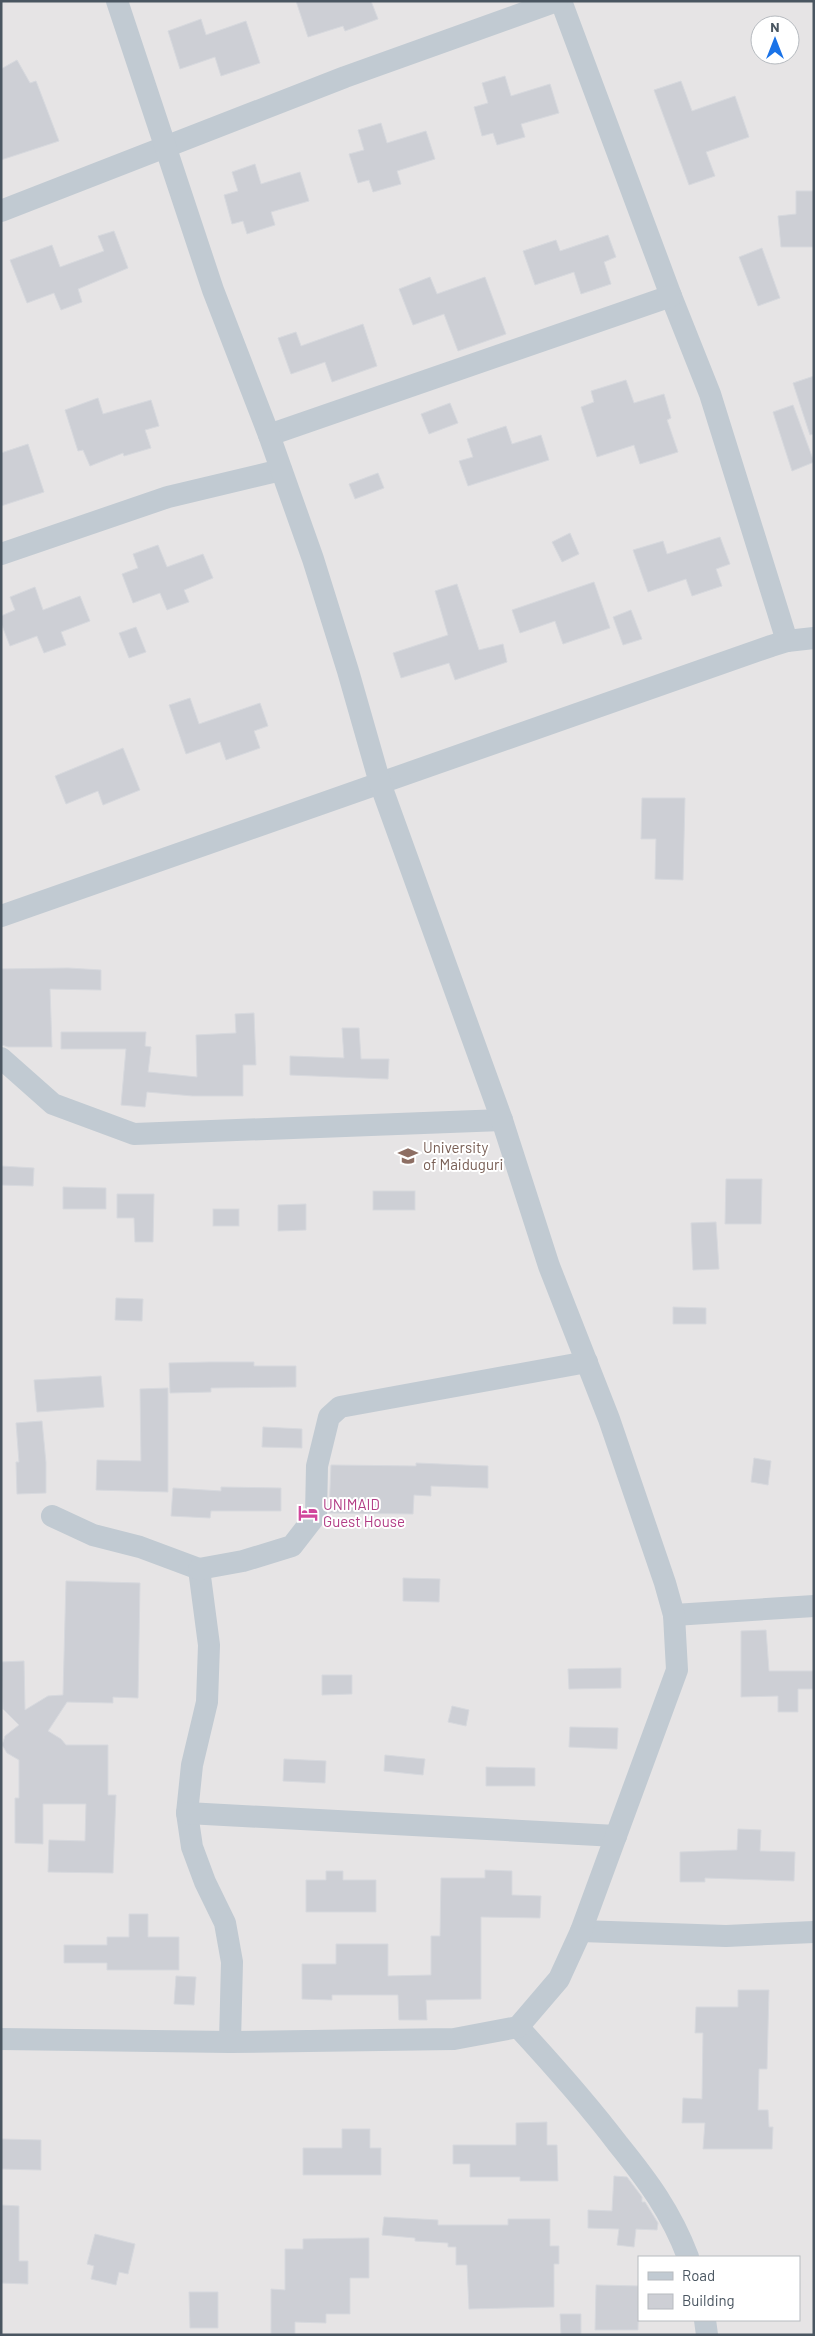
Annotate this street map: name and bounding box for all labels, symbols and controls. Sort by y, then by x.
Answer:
north arrow [750,15,800,65]
text: N [770,18,780,35]
place label: University of Maiduguri [423,1138,503,1173]
school or university icon: University of Maiduguri [397,1145,419,1167]
place label: UNIMAID Guest House [323,1495,405,1530]
hotel icon: UNIMAID Guest House [297,1502,319,1524]
legend [638,2256,800,2321]
text: Road [682,2266,715,2284]
text: Building [682,2291,735,2309]

